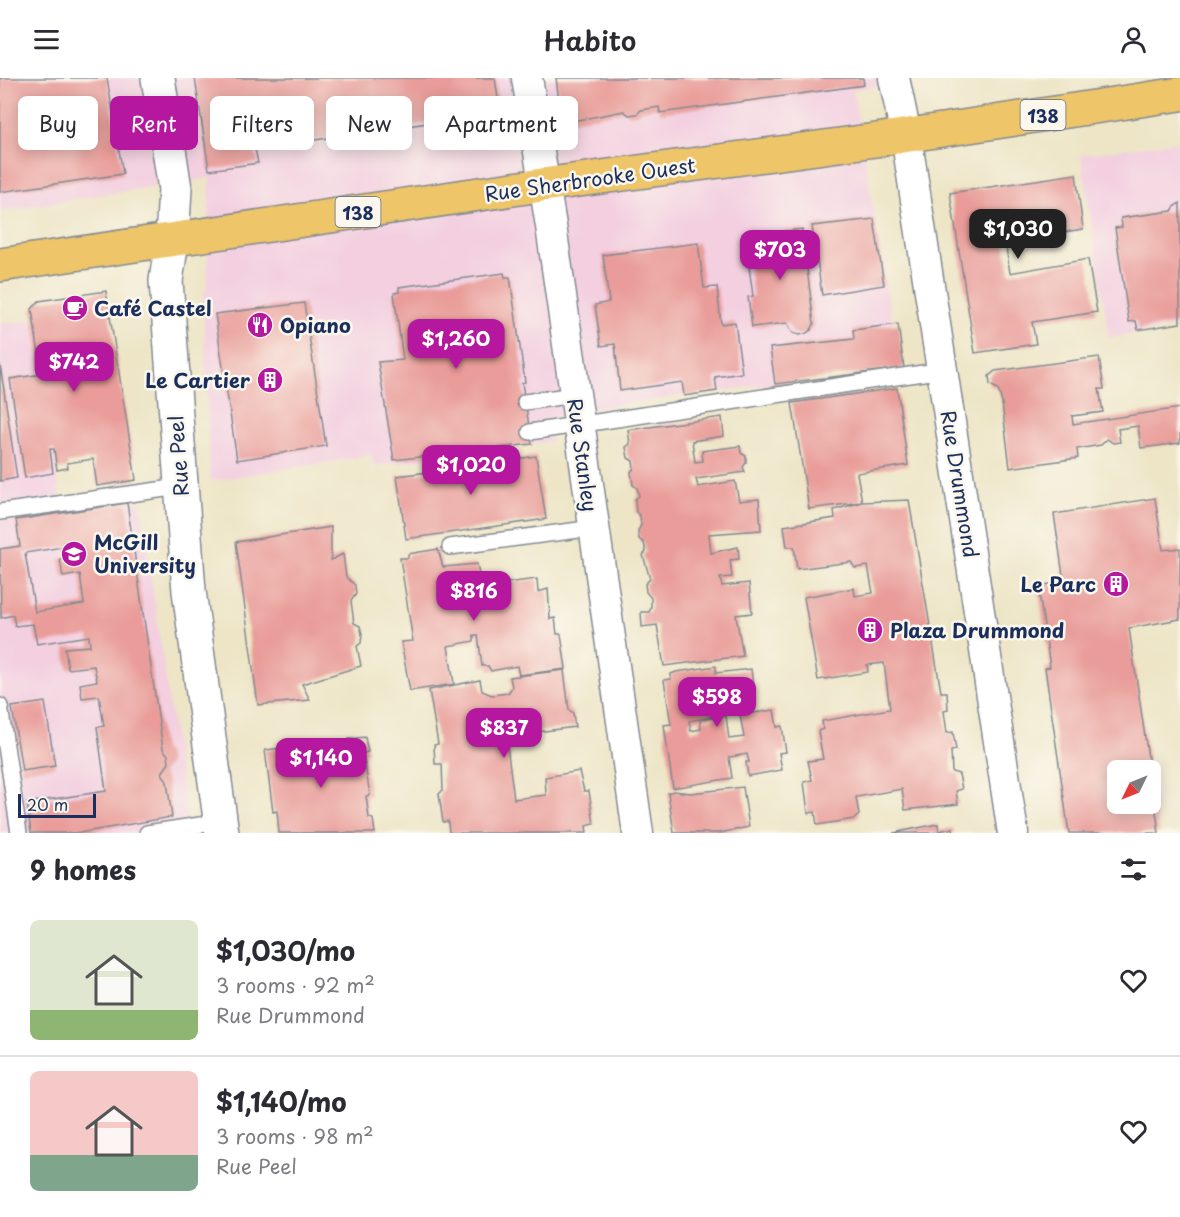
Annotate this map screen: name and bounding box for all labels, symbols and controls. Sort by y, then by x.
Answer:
text: Habito [544,19,636,60]
icon: menu [30,23,63,56]
icon: person [1117,23,1150,56]
chip: Buy [18,96,98,150]
chip: Rent [110,96,198,150]
chip: Filters [210,96,314,150]
chip: New [326,96,412,150]
chip: Apartment [424,96,578,150]
road number: 138 [1020,100,1066,130]
street label: Rue Sherbrooke Ouest [483,149,697,209]
road number: 138 [336,197,380,227]
pin: $1,030 [969,209,1067,260]
text: $1,030 [983,213,1053,243]
pin: $703 [744,230,816,281]
text: $703 [754,234,806,264]
cafe icon: Café Castel [60,293,90,323]
place label: Café Castel [94,293,212,323]
restaurant icon: Opiano [245,310,275,340]
place label: Opiano [280,310,351,340]
pin: $1,260 [407,319,505,370]
text: $1,260 [422,323,490,353]
pin: $742 [38,342,110,393]
text: $742 [49,346,99,376]
place label: Le Cartier [145,365,251,395]
building icon: Le Cartier [255,365,285,395]
street label: Rue Stanley [560,396,606,514]
street label: Rue Drummond [934,408,986,560]
street label: Rue Peel [160,415,196,497]
pin: $1,020 [422,445,520,496]
text: $1,020 [436,449,506,479]
place label: McGill University [94,527,196,580]
school or university icon: McGill University [59,539,89,569]
place label: Le Parc [1021,569,1096,599]
building icon: Le Parc [1101,569,1131,599]
pin: $816 [438,571,510,622]
text: $816 [450,575,498,605]
building icon: Plaza Drummond [855,615,885,645]
place label: Plaza Drummond [890,615,1064,645]
pin: $598 [681,677,753,728]
text: $598 [692,681,742,711]
pin: $837 [468,708,540,759]
text: $837 [480,712,528,742]
pin: $1,140 [272,738,370,789]
text: $1,140 [290,742,352,772]
north arrow [1107,760,1161,814]
map controls [1107,760,1161,814]
scale bar [18,791,96,818]
text: 20 m [27,792,68,816]
text: 9 homes [30,850,136,889]
icon: filters [1117,853,1150,886]
text: $1,030/mo [216,931,355,970]
icon: home [78,944,150,1016]
icon: heart [1117,964,1150,997]
text: 3 rooms · 92 m² [216,970,375,1000]
text: Rue Drummond [216,1000,365,1030]
text: $1,140/mo [216,1082,347,1121]
icon: home [78,1095,150,1167]
icon: heart [1117,1115,1150,1148]
text: 3 rooms · 98 m² [216,1121,374,1151]
text: Rue Peel [216,1151,297,1181]

